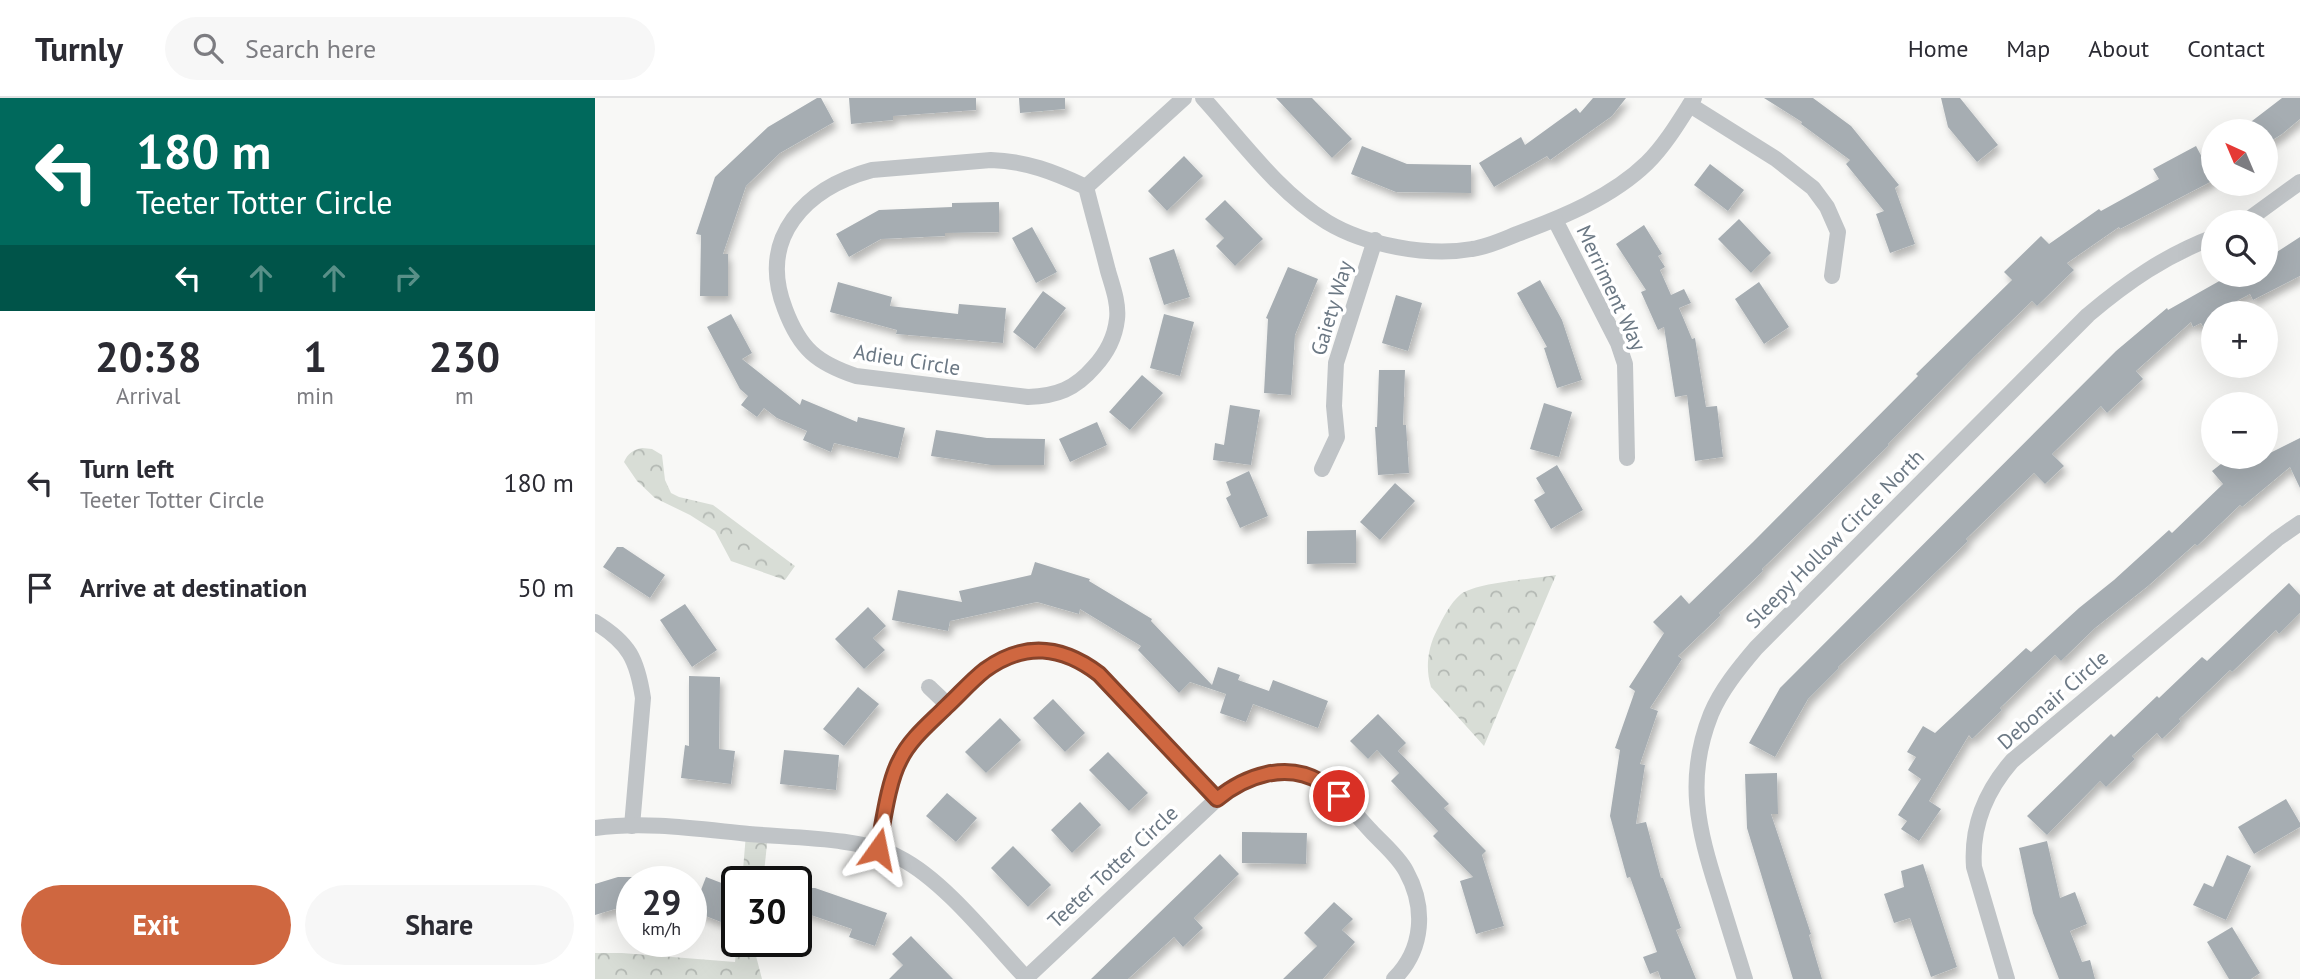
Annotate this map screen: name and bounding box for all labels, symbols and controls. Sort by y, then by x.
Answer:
search box [165,17,655,80]
text: Turnly [35,27,123,70]
icon: search [189,29,227,67]
text: Search here [245,32,376,65]
text: Home [1908,33,1968,64]
text: Map [2006,33,2050,64]
text: About [2088,33,2149,64]
text: Contact [2187,33,2265,64]
text: 180 m [136,119,271,183]
north arrow [2201,119,2279,196]
map controls [2201,119,2278,469]
icon: left [21,126,112,217]
text: Teeter Totter Circle [136,181,393,223]
button: search [2201,210,2278,287]
street label: Merriment Way [1571,221,1652,355]
street label: Gaiety Way [1304,257,1359,358]
icon: left [169,259,207,297]
icon: ahead [242,259,280,297]
icon: ahead [315,259,353,297]
icon: right [388,259,426,297]
button: + [2201,301,2278,378]
text: 20:38 [95,329,201,384]
text: 1 [303,329,327,384]
text: 230 [429,329,500,384]
street label: Adieu Circle [852,338,962,381]
text: Arrival [116,381,180,410]
text: min [296,381,334,410]
text: m [455,381,474,410]
button: − [2201,392,2278,469]
street label: Sleepy Hollow Circle North [1740,444,1930,634]
text: Turn left [80,452,174,485]
icon: left [21,464,59,502]
text: 180 m [503,466,574,499]
text: Teeter Totter Circle [80,485,264,514]
icon: arrive [21,569,59,607]
text: Arrive at destination [80,571,307,604]
text: 50 m [518,571,574,604]
street label: Debonair Circle [1992,644,2114,755]
pin [1309,766,1369,826]
icon: arrive [1320,777,1358,815]
street label: Teeter Totter Circle [1042,799,1183,934]
position arrow [841,812,915,886]
speed limit sign: 30 [721,866,812,957]
text: 29 [642,879,681,925]
button: Exit [21,885,291,965]
button: Share [305,885,574,965]
text: km/h [642,917,681,940]

